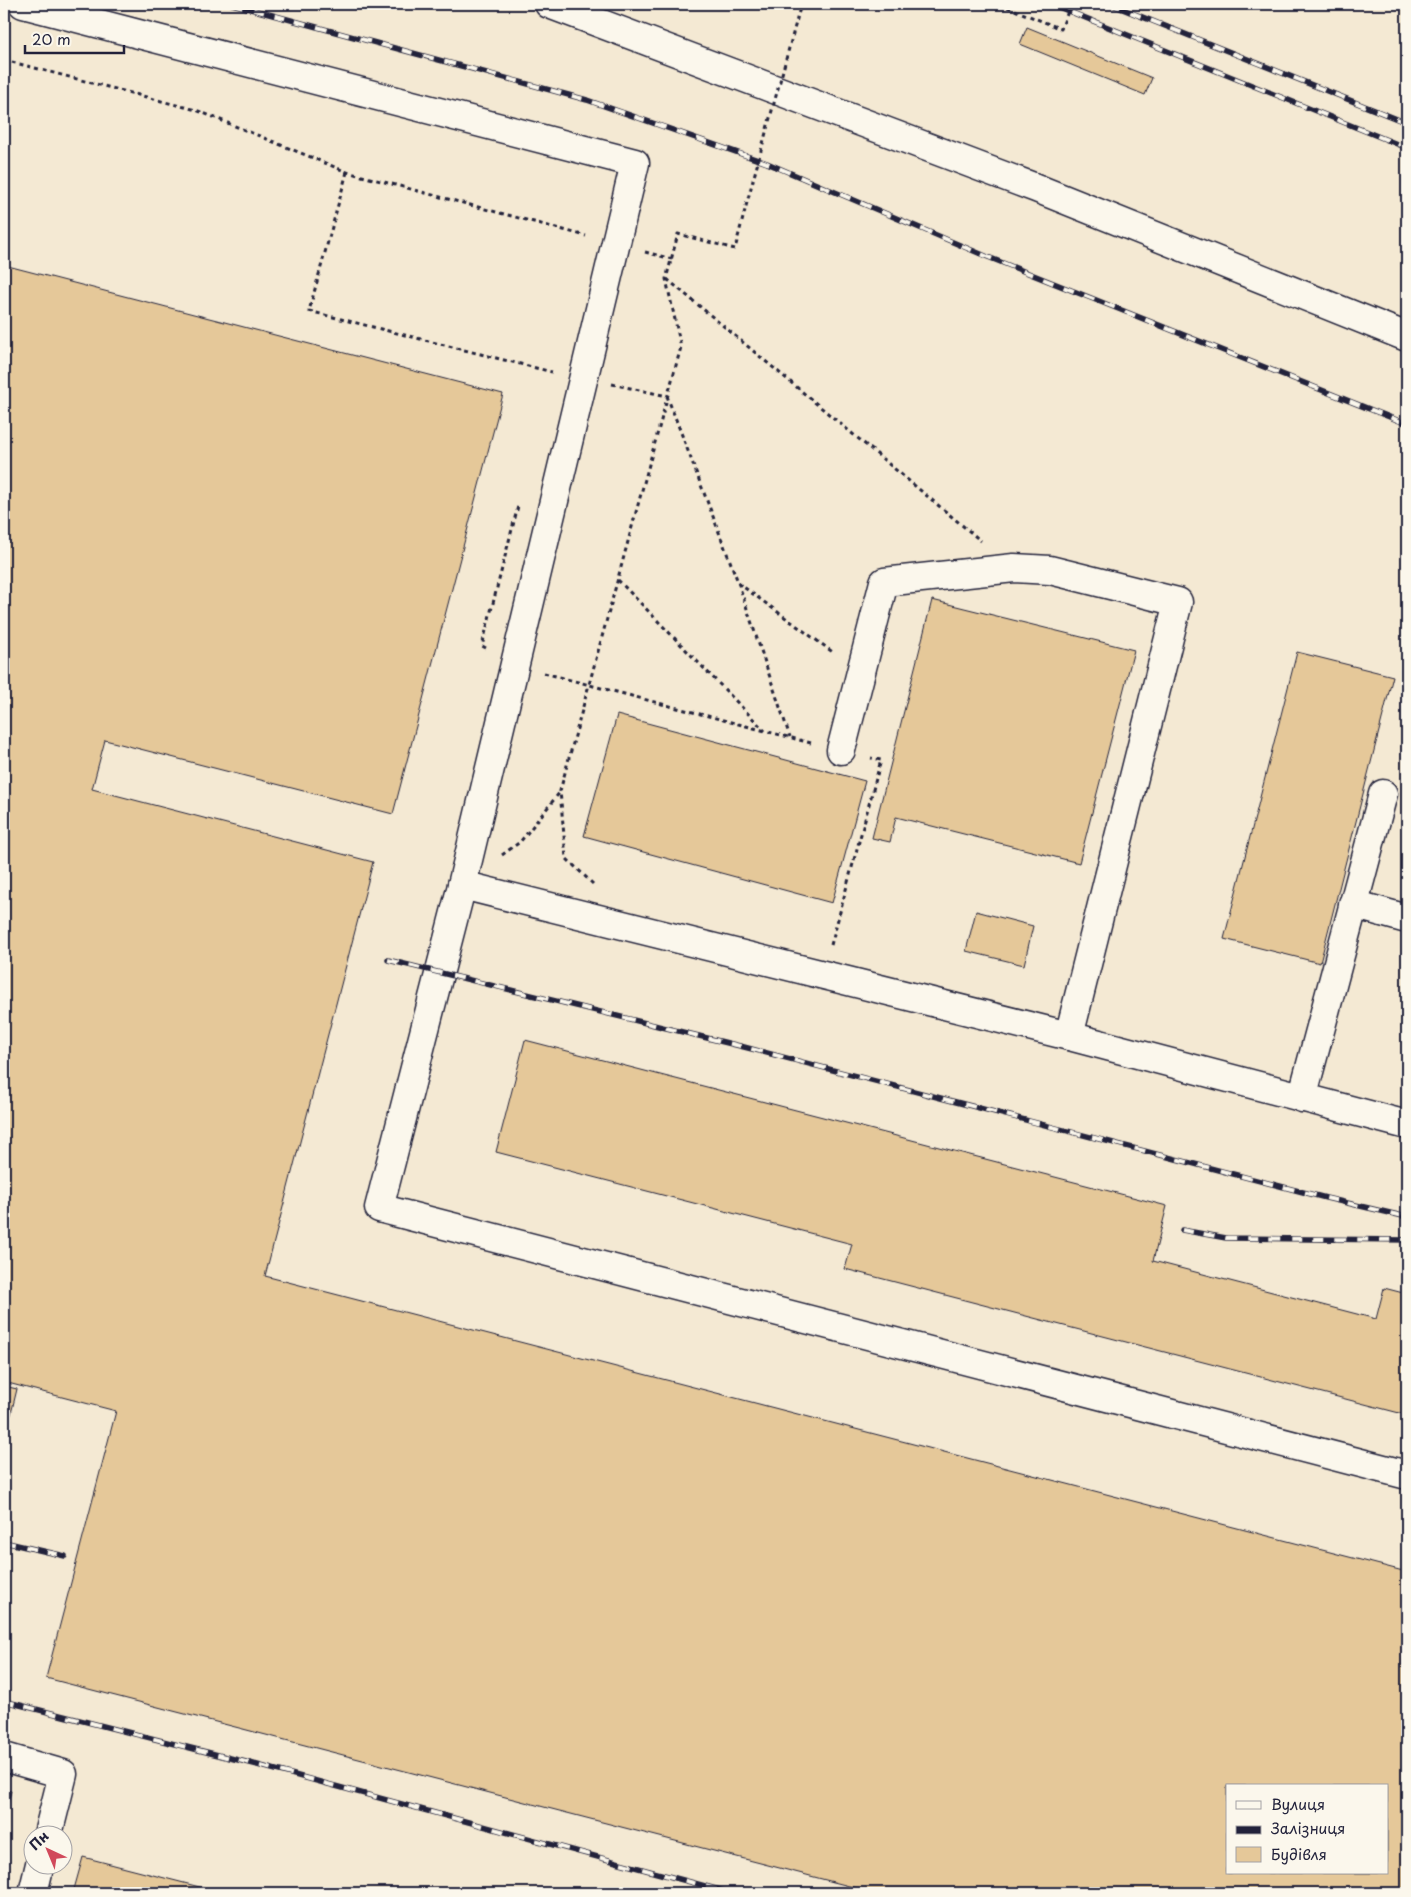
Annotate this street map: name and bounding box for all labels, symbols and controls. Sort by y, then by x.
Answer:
scale bar [25,22,124,54]
text: 20 m [32,27,71,50]
legend [1226,1784,1388,1874]
text: Вулиця [1271,1792,1325,1815]
text: Залізниця [1270,1816,1345,1839]
north arrow [22,1824,72,1874]
text: Пн [24,1826,53,1855]
text: Будівля [1271,1842,1327,1865]

